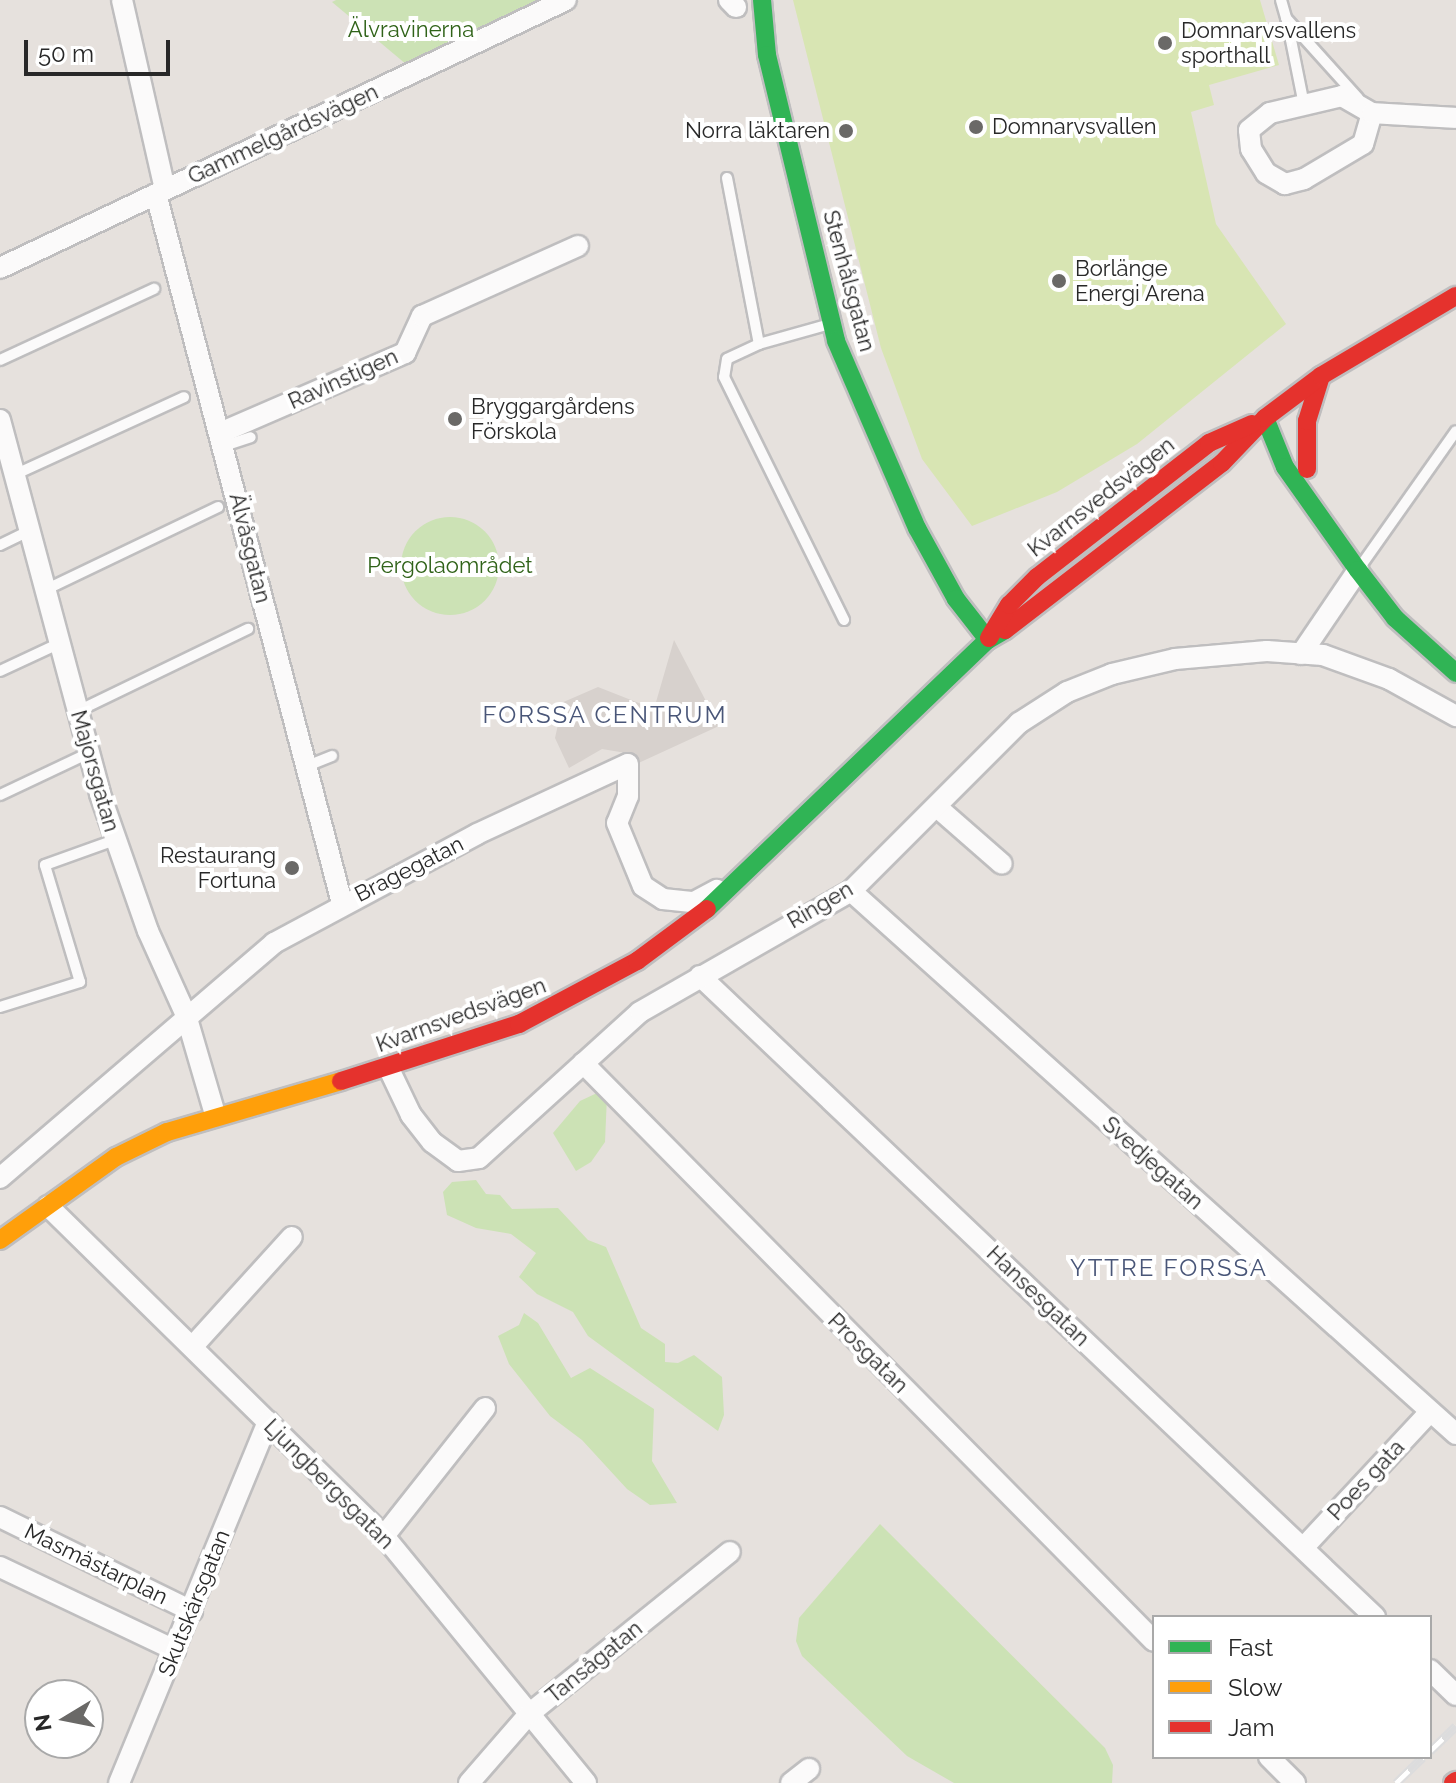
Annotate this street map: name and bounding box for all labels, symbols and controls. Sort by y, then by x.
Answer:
park label: Älvravinerna [348,17,474,43]
place label: Domnarvsvallens sporthall [1181,17,1356,68]
scale bar [28,24,174,74]
marker: Domnarvsvallens sporthall [1156,34,1174,52]
text: 50 m [38,39,94,68]
street label: Gammelgårdsvägen [184,78,382,190]
place label: Domnarvsvallen [992,114,1157,140]
place label: Norra läktaren [685,118,830,144]
marker: Domnarvsvallen [967,118,985,136]
marker: Norra läktaren [837,122,855,140]
street label: Stenhålsgatan [817,207,881,355]
place label: Borlänge Energi Arena [1075,255,1205,306]
marker: Borlänge Energi Arena [1050,272,1068,290]
street label: Ravinstigen [284,343,402,415]
place label: Bryggargårdens Förskola [471,393,635,444]
marker: Bryggargårdens Förskola [446,410,464,428]
street label: Kvarnsvedsvägen [1022,432,1180,562]
street label: Älvåsgatan [224,490,276,606]
park label: Pergolaområdet [367,553,533,579]
district label: FORSSA CENTRUM [482,701,728,729]
street label: Majorsgatan [65,707,125,835]
street label: Bragegatan [350,830,468,908]
place label: Restaurang Fortuna [160,842,276,894]
marker: Restaurang Fortuna [283,859,301,877]
street label: Ringen [783,876,857,934]
street label: Kvarnsvedsvägen [372,972,550,1058]
street label: Svedjegatan [1097,1111,1209,1215]
street label: Hansesgatan [981,1240,1095,1352]
district label: YTTRE FORSSA [1070,1254,1268,1282]
street label: Prosgatan [822,1307,914,1399]
street label: Ljungbergsgatan [258,1413,400,1555]
street label: Poes gata [1322,1434,1410,1526]
street label: Masmästarplan [20,1518,172,1610]
street label: Skutskärsgatan [153,1526,235,1680]
street label: Tansågatan [541,1615,647,1709]
legend [1152,1615,1432,1759]
text: Fast [1228,1633,1273,1662]
text: Slow [1228,1673,1282,1702]
north arrow [24,1679,104,1759]
text: N [28,1712,57,1733]
text: Jam [1228,1713,1274,1742]

